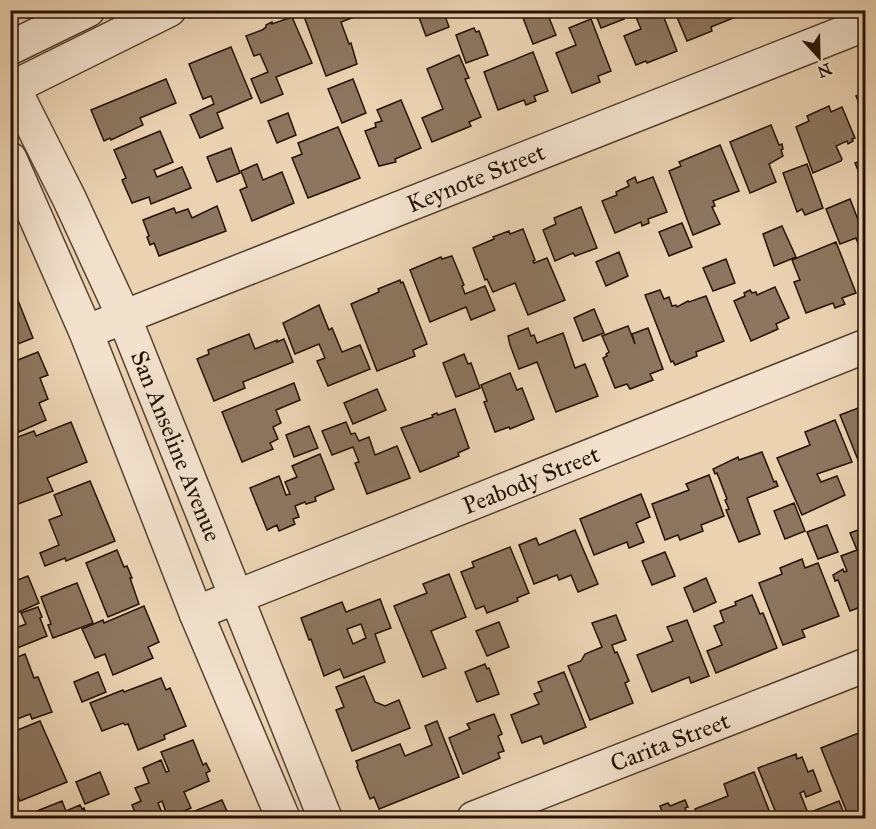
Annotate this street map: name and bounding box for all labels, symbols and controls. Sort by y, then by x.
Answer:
north arrow [789,27,849,87]
text: N [814,59,834,82]
street label: Keynote Street [402,136,550,219]
street label: San Anseline Avenue [124,346,228,546]
street label: Peabody Street [458,439,604,521]
street label: Carita Street [606,705,734,778]

